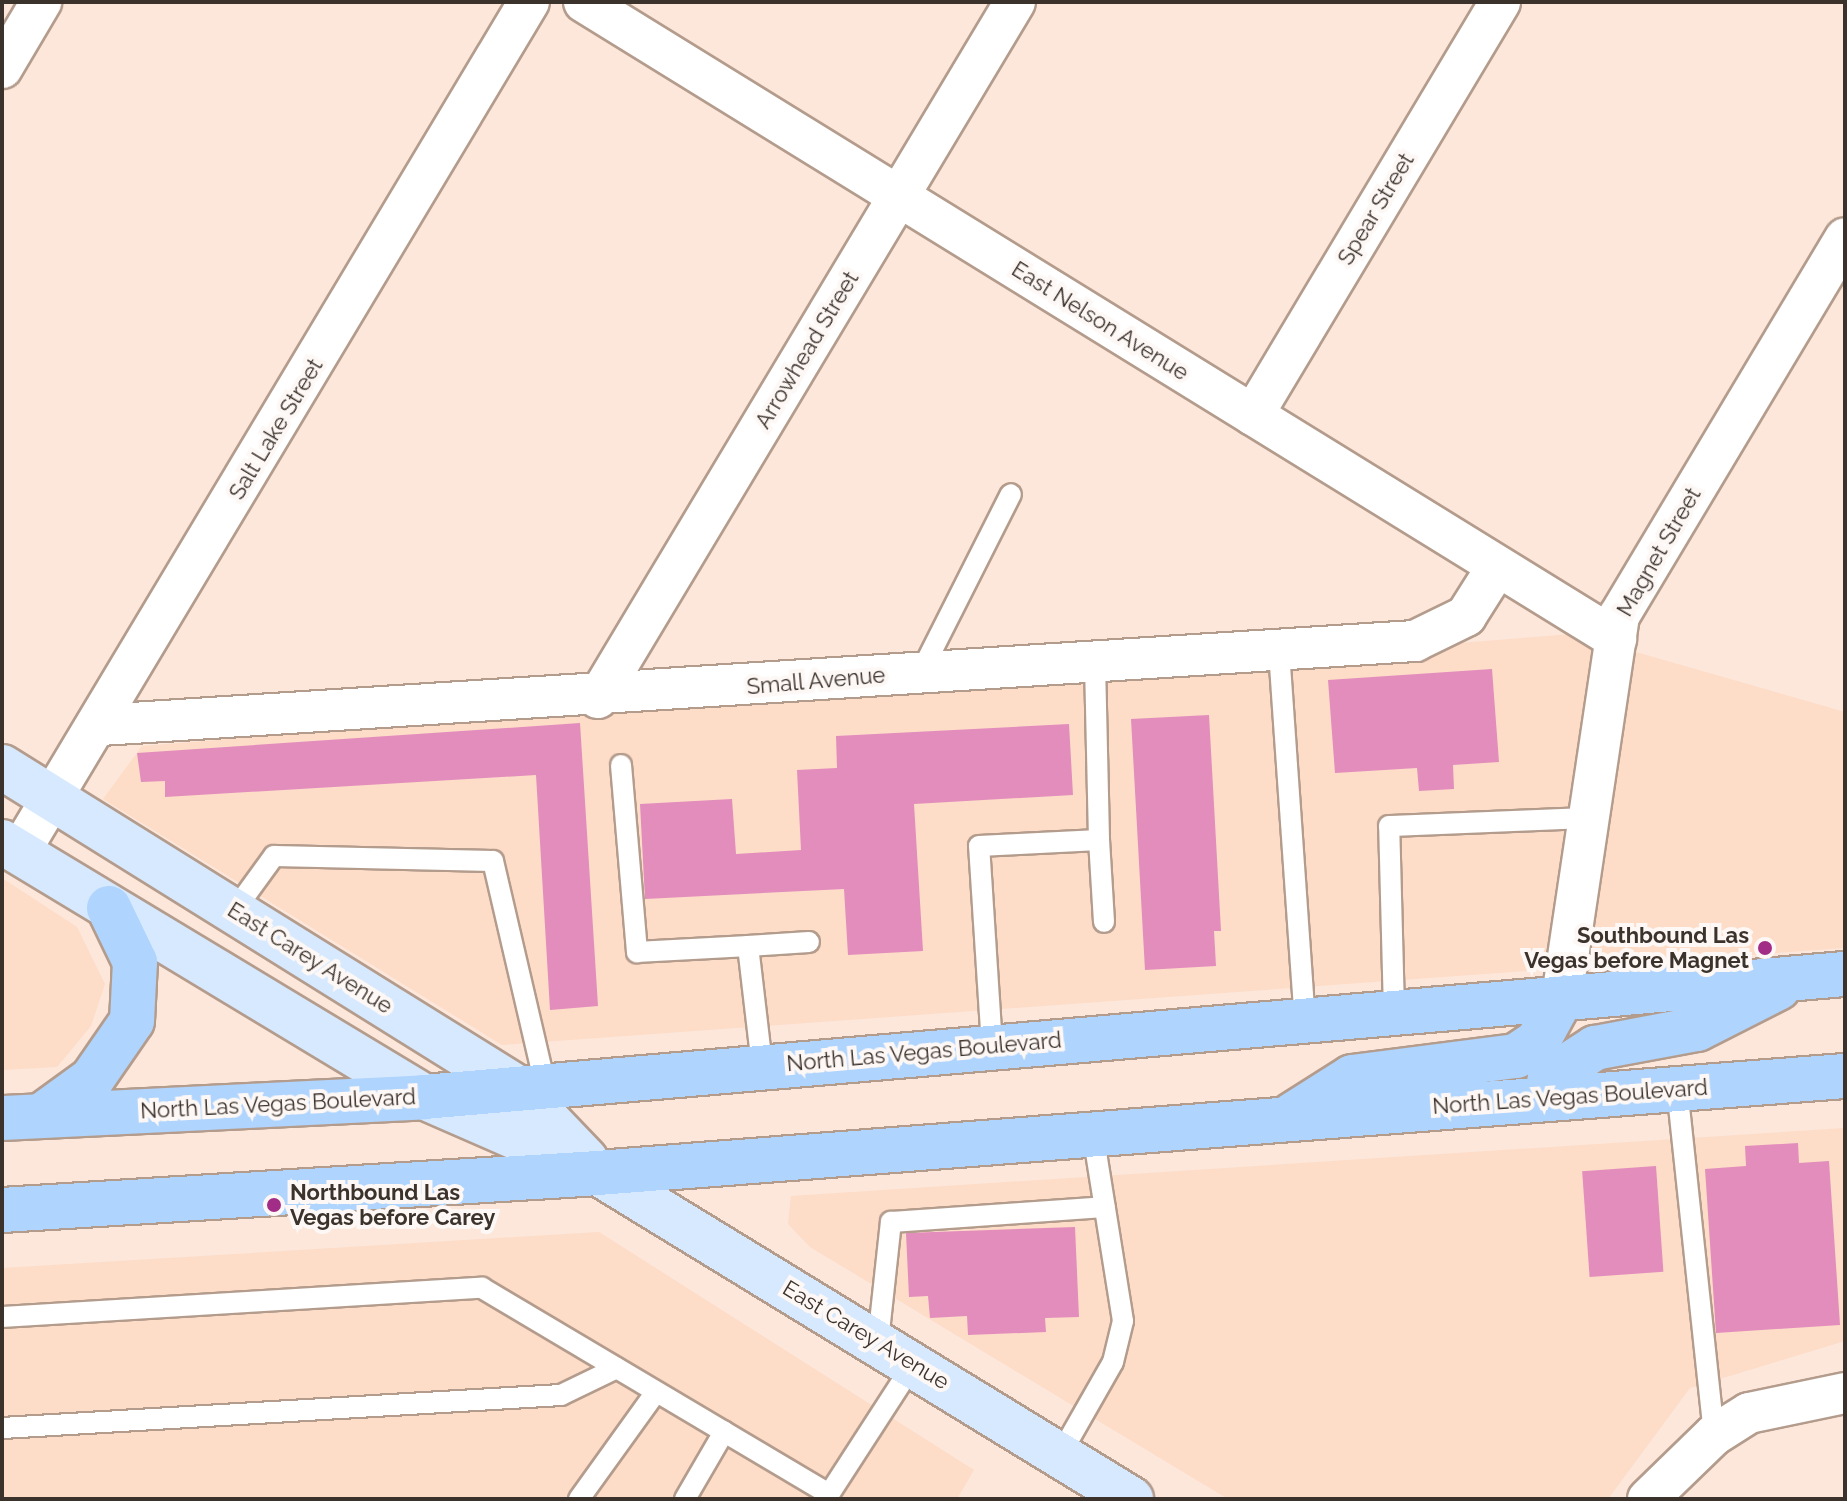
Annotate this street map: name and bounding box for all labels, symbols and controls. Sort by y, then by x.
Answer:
street label: Spear Street [1332,148,1420,270]
street label: East Nelson Avenue [1007,256,1193,386]
street label: Arrowhead Street [750,267,864,433]
street label: Salt Lake Street [224,354,328,504]
street label: Magnet Street [1611,483,1707,621]
street label: Small Avenue [745,662,887,700]
street label: East Carey Avenue [222,896,398,1020]
place label: Southbound Las Vegas before Magnet [1524,922,1749,974]
marker: Southbound Las Vegas before Magnet [1756,939,1774,957]
street label: North Las Vegas Boulevard [785,1027,1063,1077]
street label: North Las Vegas Boulevard [1431,1074,1709,1120]
street label: North Las Vegas Boulevard [139,1084,417,1124]
place label: Northbound Las Vegas before Carey [290,1179,495,1230]
marker: Northbound Las Vegas before Carey [265,1196,283,1214]
street label: East Carey Avenue [777,1275,955,1395]

